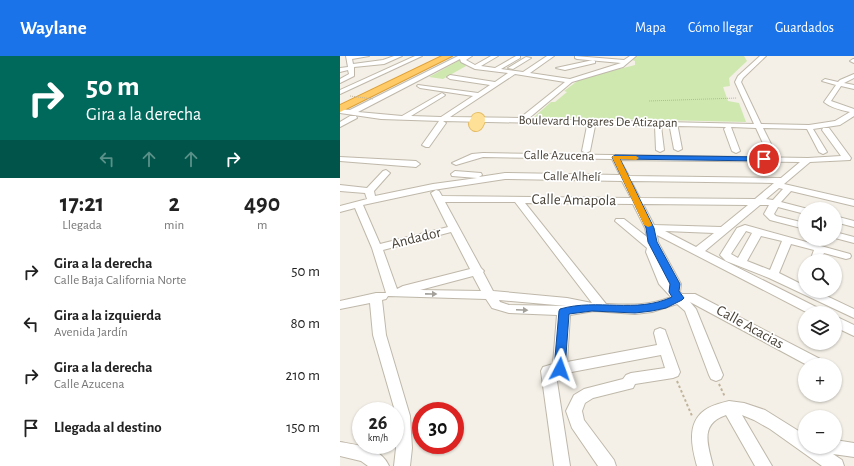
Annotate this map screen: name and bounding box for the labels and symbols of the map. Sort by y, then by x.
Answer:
street label: Boulevard Hogares De Atizapan [518,114,678,130]
pin [747,142,781,176]
street label: Calle Azucena [524,149,594,163]
street label: Calle Alhelí [543,170,602,184]
street label: Calle Amapola [532,192,616,208]
street label: Andador [390,225,443,251]
one-way arrow [425,291,438,297]
street label: Calle Acacias [714,302,786,352]
one-way arrow [516,307,529,313]
position arrow [539,348,581,390]
speed limit sign: 30 [412,402,464,454]

